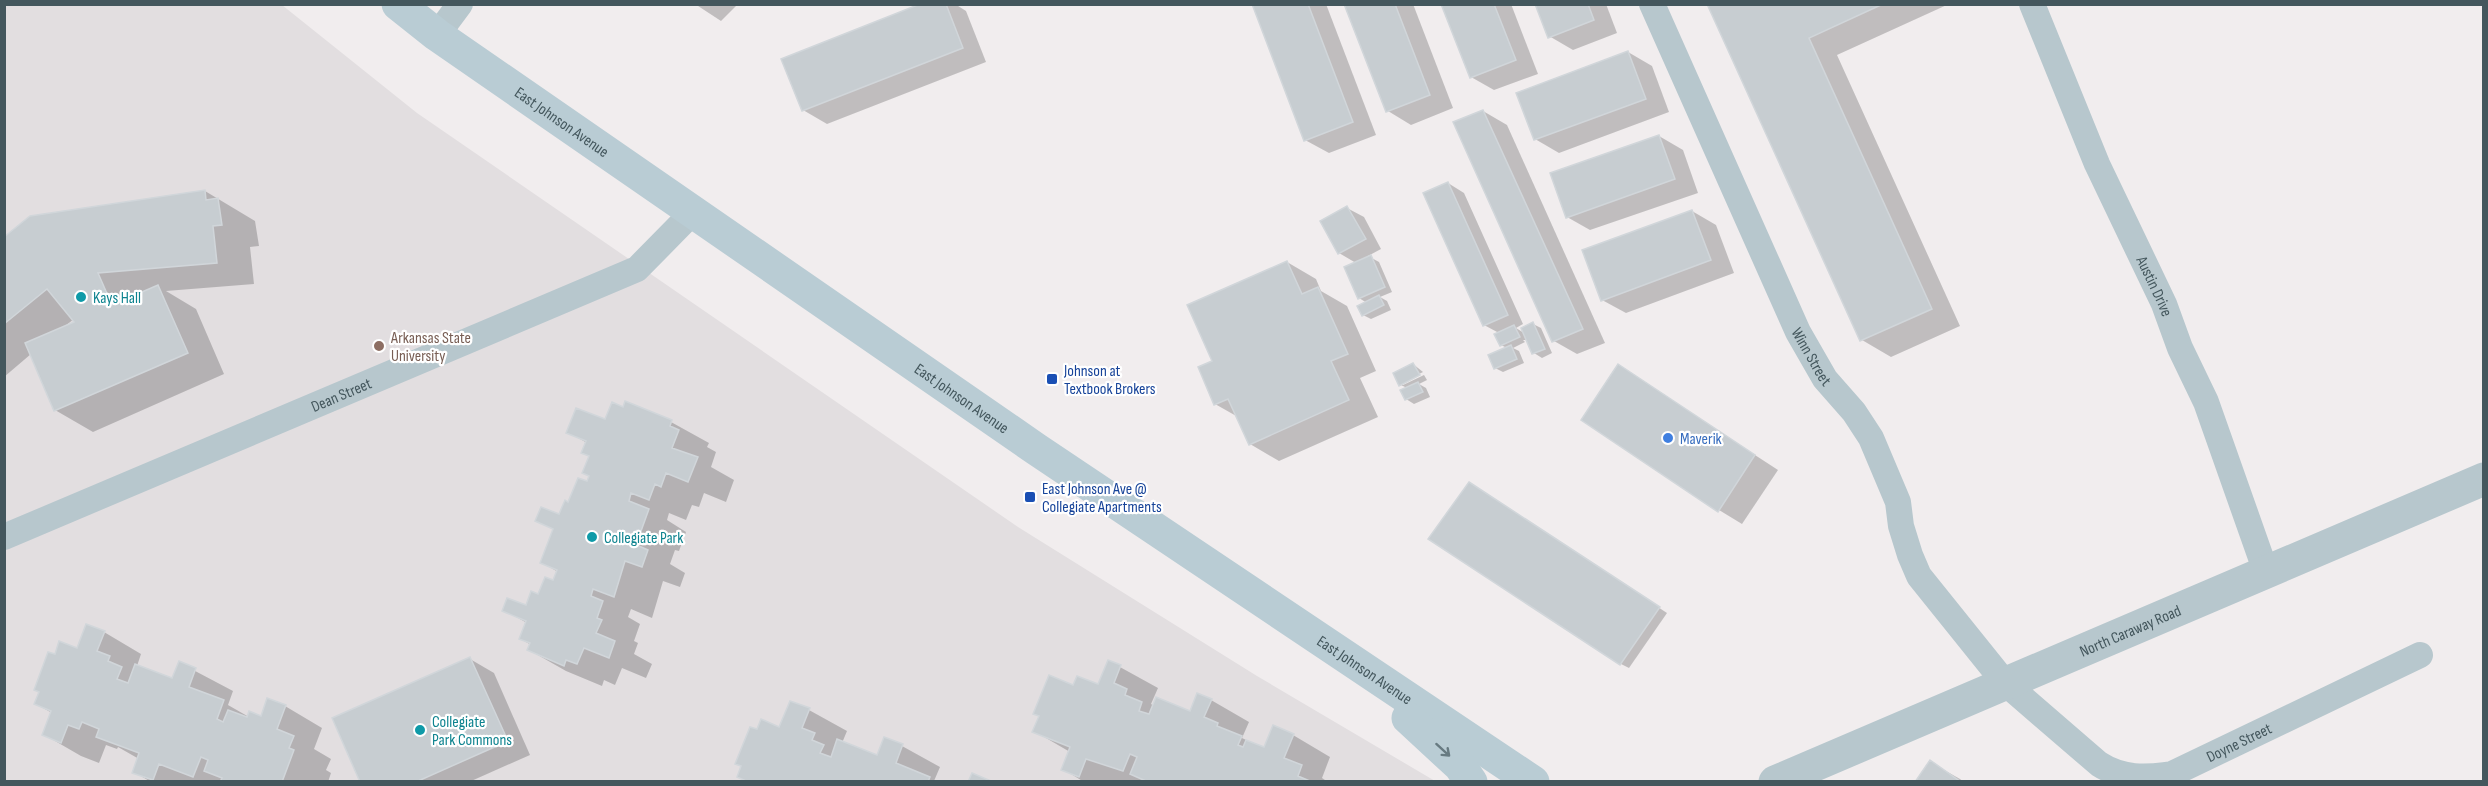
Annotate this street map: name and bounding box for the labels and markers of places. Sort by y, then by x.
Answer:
place label: Kays Hall [93,289,141,308]
marker: Kays Hall [74,290,88,304]
place label: Arkansas State University [390,329,471,366]
marker: Arkansas State University [372,339,386,353]
place label: Johnson at Textbook Brokers [1063,362,1156,399]
marker: Johnson at Textbook Brokers [1045,372,1059,386]
place label: Maverik [1680,430,1722,449]
marker: Maverik [1661,431,1675,445]
place label: East Johnson Ave @ Collegiate Apartments [1042,480,1162,517]
marker: East Johnson Ave @ Collegiate Apartments [1023,490,1037,504]
place label: Collegiate Park [604,529,683,548]
marker: Collegiate Park [585,530,599,544]
place label: Collegiate Park Commons [432,713,512,750]
marker: Collegiate Park Commons [413,723,427,737]

